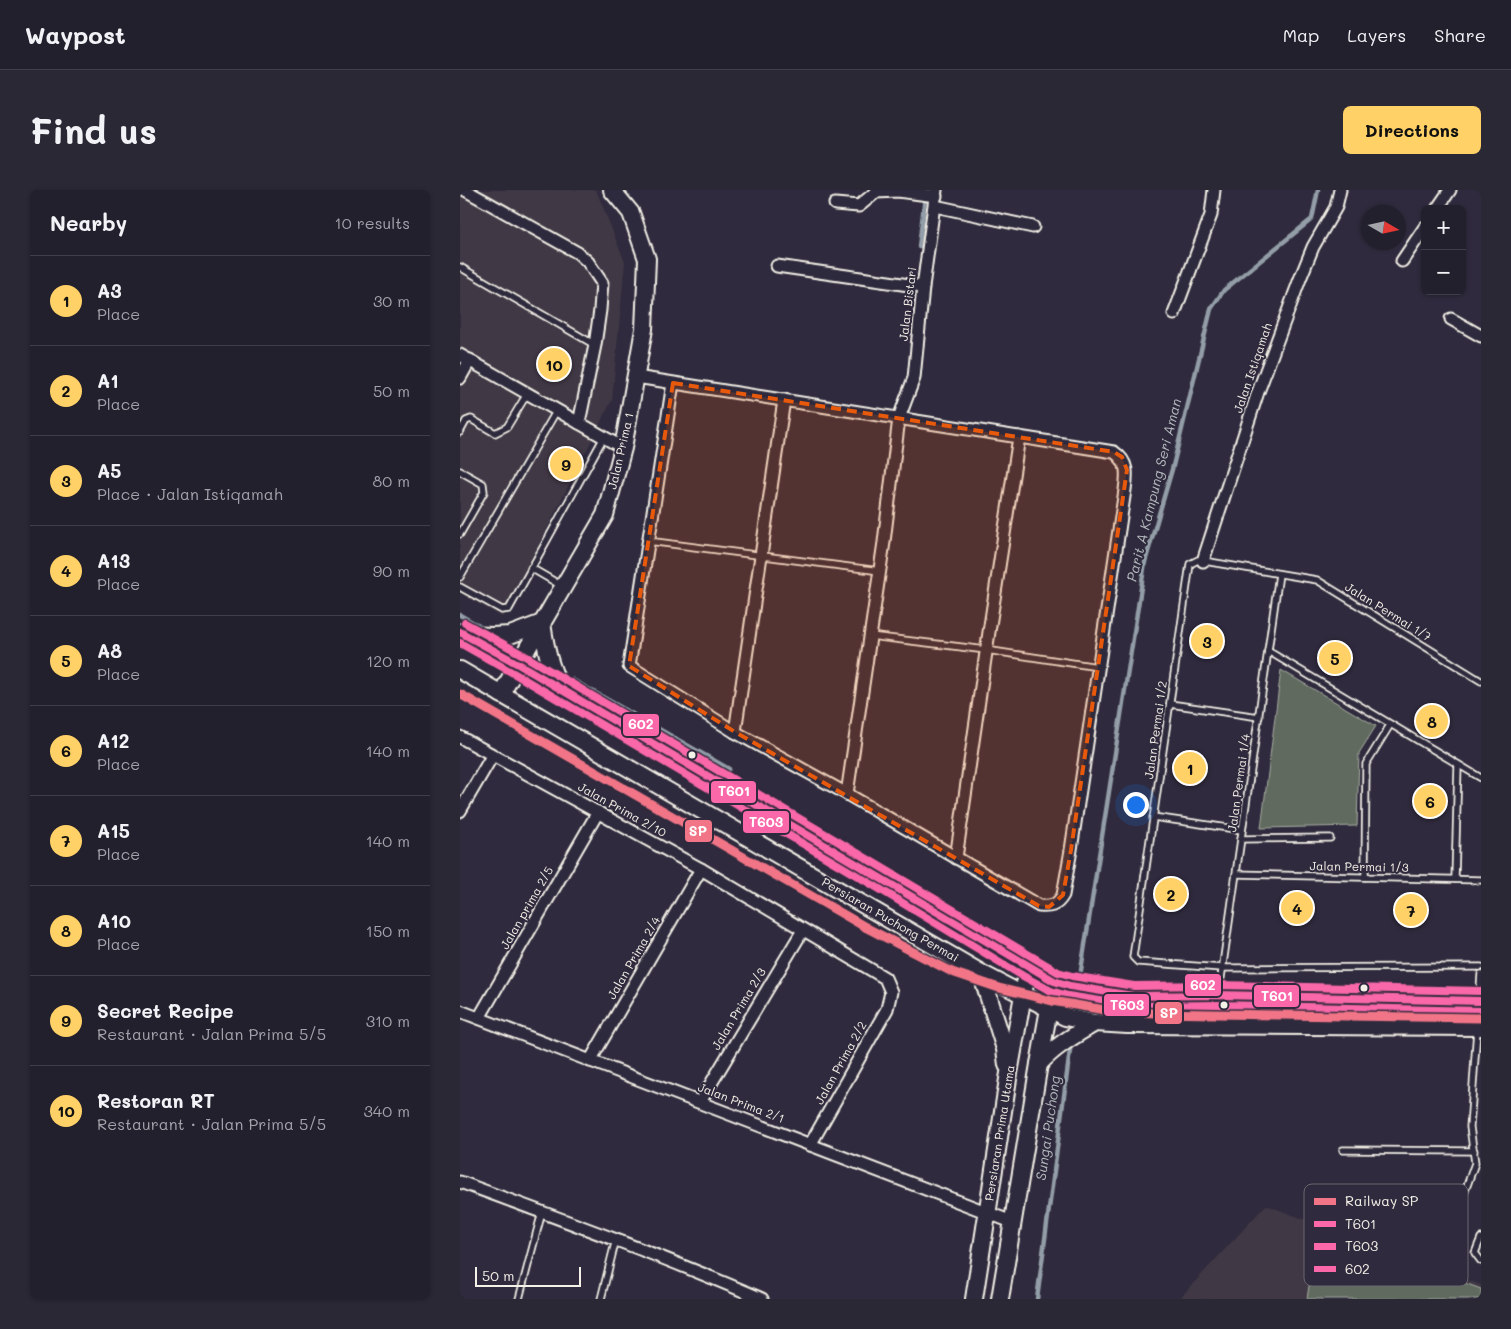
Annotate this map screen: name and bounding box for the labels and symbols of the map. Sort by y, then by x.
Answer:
north arrow [1361,205,1406,250]
street label: Jalan Bistari [895,266,919,342]
street label: Jalan Istiqamah [1229,320,1275,415]
pin: 10 [538,345,570,383]
water label: Parit A Kampung Seri Aman [1122,396,1186,583]
street label: Jalan Prima 1 [603,411,637,491]
pin: 9 [550,445,582,483]
street label: Jalan Permai 1/7 [1342,578,1435,644]
pin: 3 [1191,622,1223,660]
pin: 5 [1319,639,1351,677]
street label: Jalan Permai 1/2 [1140,680,1170,780]
pin: 8 [1416,702,1448,740]
line badge: 602 [622,713,660,737]
text: 602 [628,714,654,733]
street label: Jalan Permai 1/4 [1223,733,1253,833]
pin: 1 [1174,749,1206,787]
unlabelled marker [687,750,697,760]
street label: Jalan Prima 2/10 [575,778,670,840]
line badge: T601 [710,780,757,804]
text: T601 [718,781,750,800]
pin: 6 [1414,782,1446,820]
your location [1123,792,1149,818]
line badge: T603 [742,810,790,834]
text: T603 [749,812,783,831]
line badge: SP [684,819,713,843]
text: SP [689,821,707,840]
street label: Jalan Permai 1/3 [1309,857,1409,875]
street label: Jalan prima 2/5 [496,863,556,952]
street label: Persiaran Puchong Permai [819,873,962,965]
pin: 2 [1155,875,1187,913]
pin: 4 [1281,889,1313,927]
pin: 7 [1395,891,1427,929]
street label: Jalan Prima 2/4 [603,913,663,1002]
street label: Jalan Prima 2/3 [707,965,769,1052]
line badge: 602 [1184,973,1222,997]
text: 602 [1190,975,1216,994]
unlabelled marker [1359,983,1369,993]
line badge: T601 [1253,984,1300,1008]
text: T601 [1261,986,1293,1005]
line badge: T603 [1103,993,1150,1017]
text: T603 [1110,995,1144,1014]
unlabelled marker [1219,1000,1229,1010]
line badge: SP [1154,1001,1183,1025]
text: SP [1160,1003,1178,1022]
street label: Jalan Prima 2/2 [811,1018,870,1107]
street label: Persiaran Prima Utama [980,1064,1018,1202]
water label: Sungai Puchong [1031,1074,1064,1181]
street label: Jalan Prima 2/1 [696,1078,787,1126]
legend [1304,1184,1468,1286]
text: Railway SP [1345,1191,1419,1210]
text: T601 [1345,1214,1376,1233]
text: T603 [1345,1236,1378,1255]
text: 602 [1345,1259,1370,1278]
scale bar [475,1264,581,1287]

